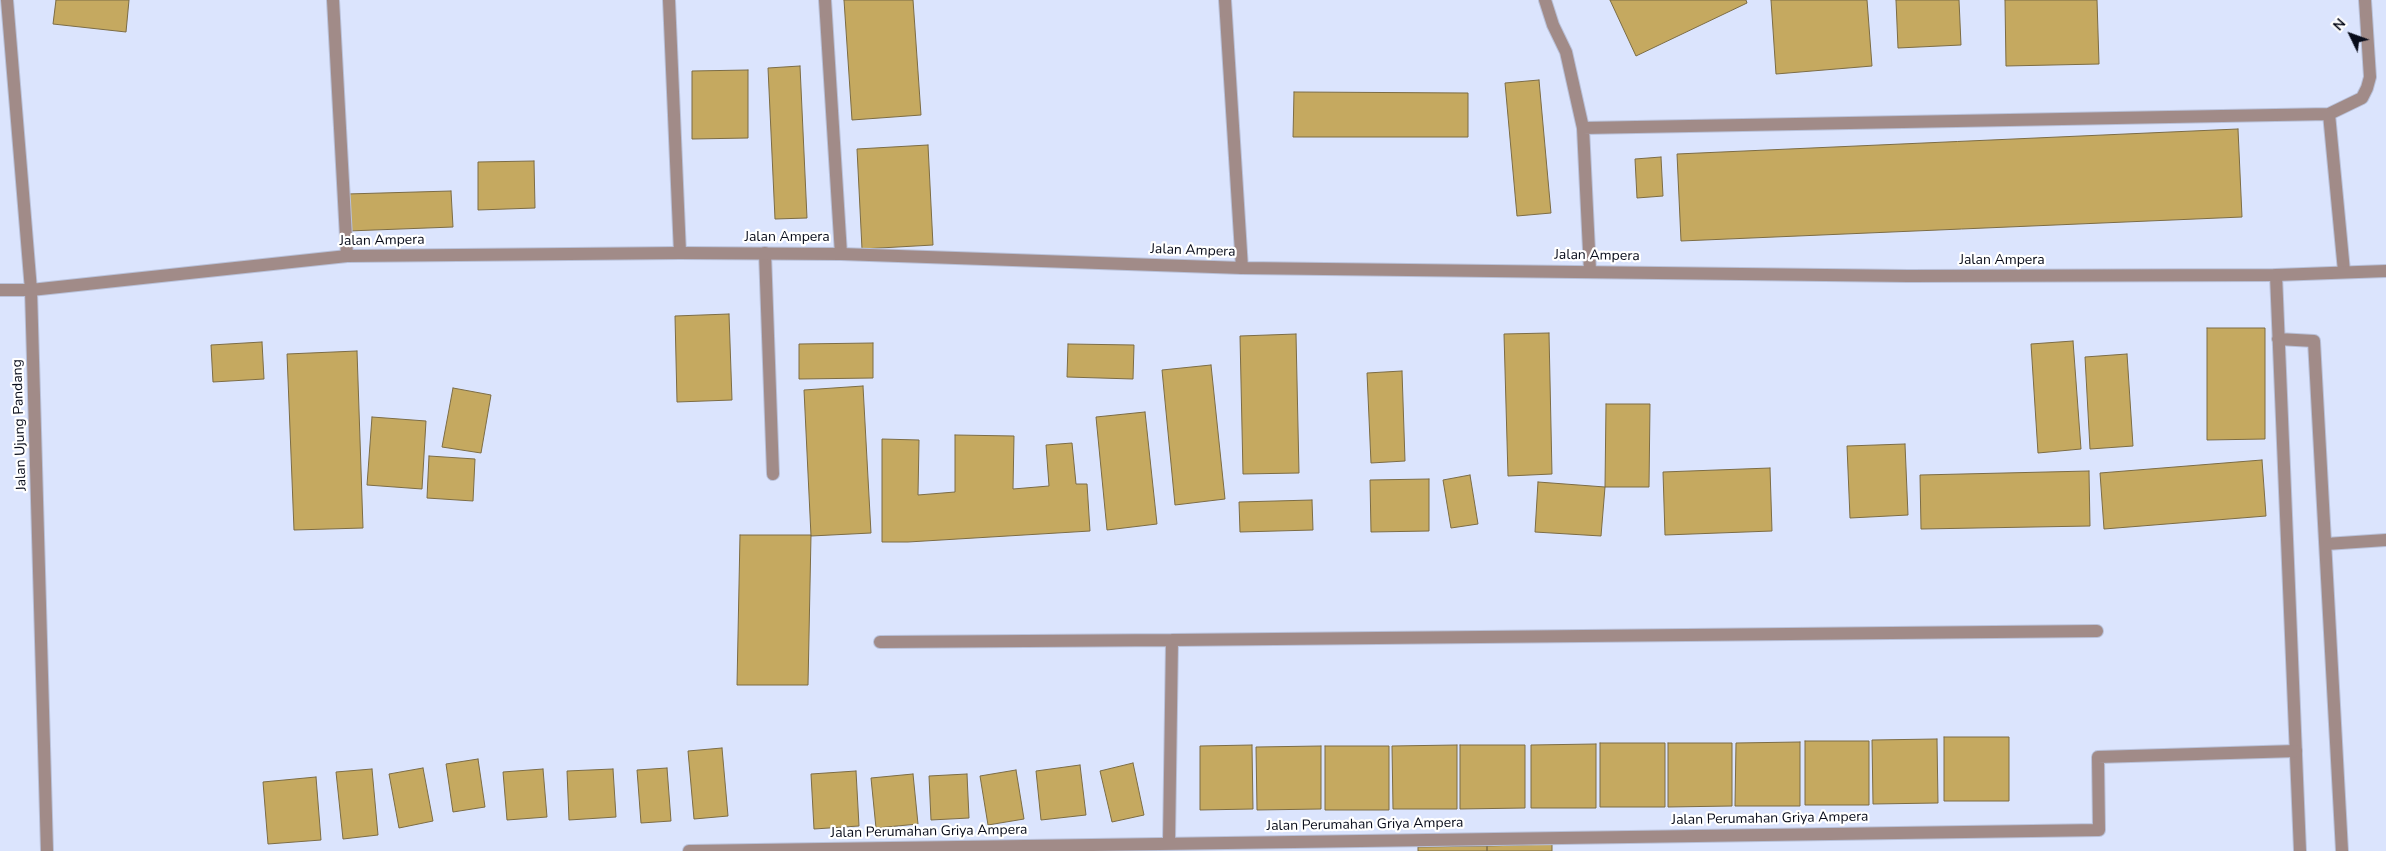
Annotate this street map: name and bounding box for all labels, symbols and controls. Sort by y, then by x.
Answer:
north arrow [2326,10,2376,60]
text: N [2329,14,2350,35]
street label: Jalan Ampera [744,230,830,246]
street label: Jalan Ampera [339,232,425,250]
street label: Jalan Ampera [1150,241,1236,261]
street label: Jalan Ampera [1554,247,1640,265]
street label: Jalan Ampera [1959,253,2045,269]
street label: Jalan Ujung Pandang [9,359,31,491]
street label: Jalan Perumahan Griya Ampera [1671,809,1869,829]
street label: Jalan Perumahan Griya Ampera [1266,815,1464,835]
street label: Jalan Perumahan Griya Ampera [830,822,1028,842]

